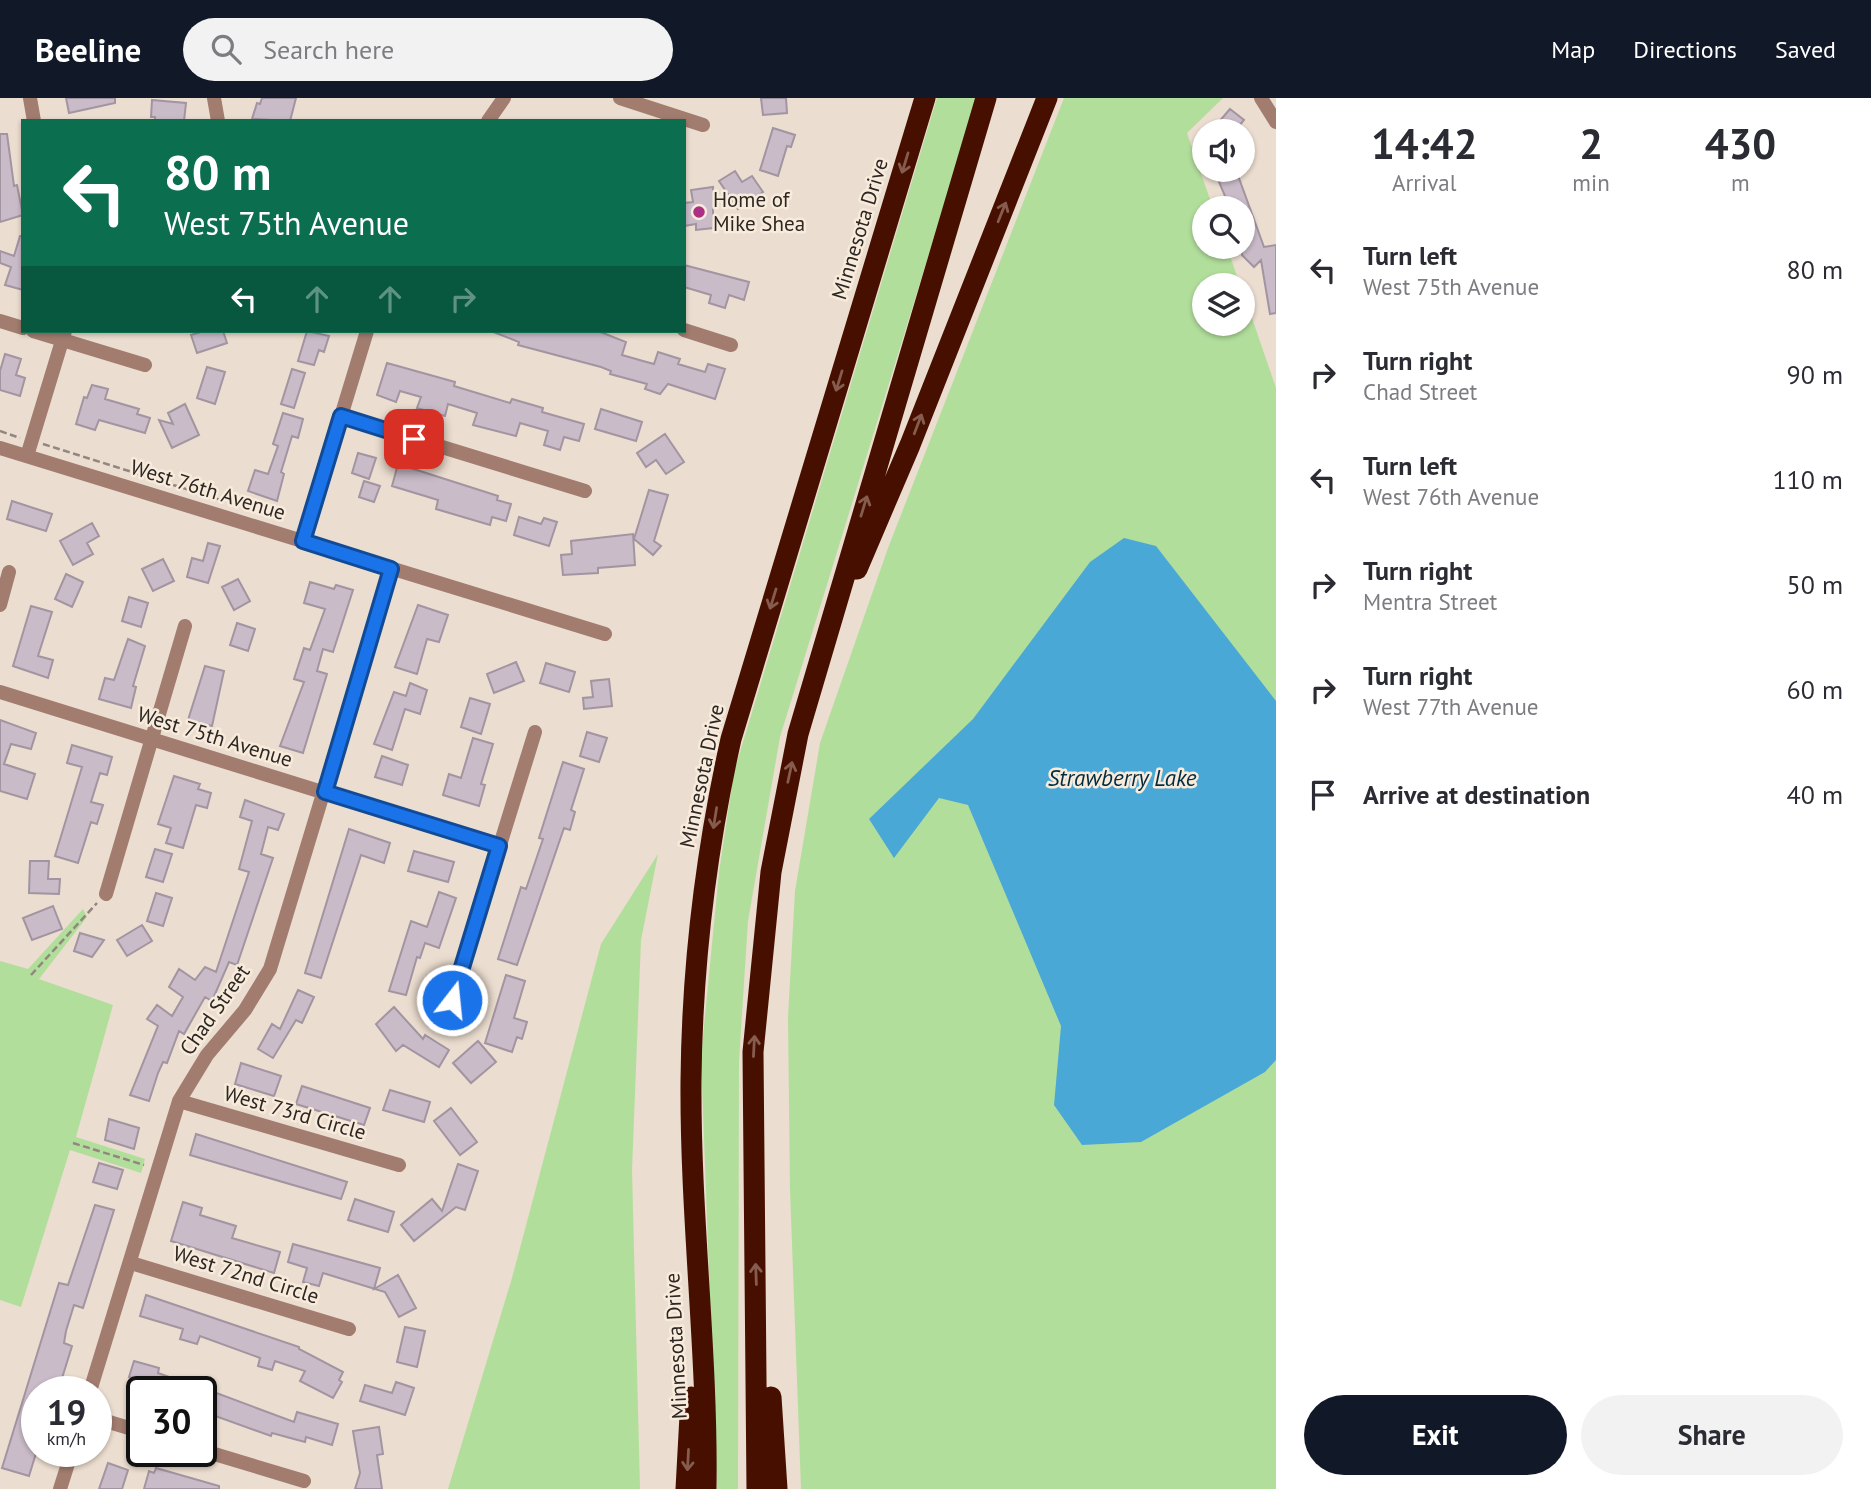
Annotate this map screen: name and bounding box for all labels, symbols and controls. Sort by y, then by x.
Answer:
search box [183,18,673,81]
text: Beeline [35,28,141,71]
icon: search [207,30,245,68]
text: Search here [263,33,394,66]
text: Map [1551,34,1595,65]
text: Directions [1633,34,1737,65]
text: Saved [1775,34,1836,65]
text: 14:42 [1371,116,1477,171]
text: 2 [1579,116,1603,171]
text: 430 [1705,116,1776,171]
map controls [1192,119,1255,336]
button: sound [1192,119,1255,182]
text: 80 m [164,140,271,204]
icon: left [49,147,140,238]
one-way arrow [898,152,911,174]
street label: Minnesota Drive [825,155,894,303]
text: Arrival [1392,168,1456,197]
text: min [1572,168,1610,197]
text: m [1731,168,1750,197]
place label: Home of Mike Shea [713,186,805,237]
button: search [1192,196,1255,259]
text: West 75th Avenue [164,202,409,244]
one-way arrow [996,202,1009,224]
marker: Home of Mike Shea [691,204,707,220]
text: Turn left [1363,239,1457,272]
icon: left [1304,251,1342,289]
text: 80 m [1787,253,1843,286]
text: West 75th Avenue [1363,272,1539,301]
button: layers [1192,273,1255,336]
icon: left [225,280,263,318]
icon: ahead [298,280,336,318]
icon: ahead [371,280,409,318]
icon: right [444,280,482,318]
text: Turn right [1363,344,1472,377]
icon: right [1304,356,1342,394]
text: 90 m [1787,358,1843,391]
one-way arrow [832,370,845,392]
text: Chad Street [1363,377,1477,406]
pin [384,409,444,469]
one-way arrow [913,414,926,435]
icon: arrive [395,420,433,458]
text: Turn left [1363,449,1457,482]
street label: West 76th Avenue [127,453,289,526]
icon: left [1304,461,1342,499]
text: 110 m [1772,463,1843,496]
text: West 76th Avenue [1363,482,1539,511]
one-way arrow [859,496,872,518]
text: Turn right [1363,554,1472,587]
icon: right [1304,566,1342,604]
text: 50 m [1787,568,1843,601]
one-way arrow [765,587,778,609]
text: Mentra Street [1363,587,1497,616]
text: Turn right [1363,659,1472,692]
icon: right [1304,671,1342,709]
text: 60 m [1787,673,1843,706]
text: West 77th Avenue [1363,692,1539,721]
street label: West 75th Avenue [134,700,296,773]
street label: Minnesota Drive [673,702,730,850]
one-way arrow [784,762,797,784]
water label: Strawberry Lake [1048,763,1197,792]
icon: arrive [1304,776,1342,814]
text: Arrive at destination [1363,778,1590,811]
text: 40 m [1787,778,1843,811]
one-way arrow [708,806,721,829]
street label: Chad Street [174,959,256,1060]
position arrow [415,963,489,1037]
one-way arrow [748,1036,761,1058]
street label: West 73rd Circle [221,1079,369,1146]
street label: West 72nd Circle [170,1240,322,1310]
one-way arrow [750,1263,763,1286]
street label: Minnesota Drive [658,1272,693,1420]
speed limit sign: 30 [126,1376,217,1467]
text: 19 [47,1389,86,1435]
button: Exit [1304,1395,1567,1475]
button: Share [1581,1395,1843,1475]
text: km/h [47,1427,86,1450]
one-way arrow [681,1448,694,1471]

